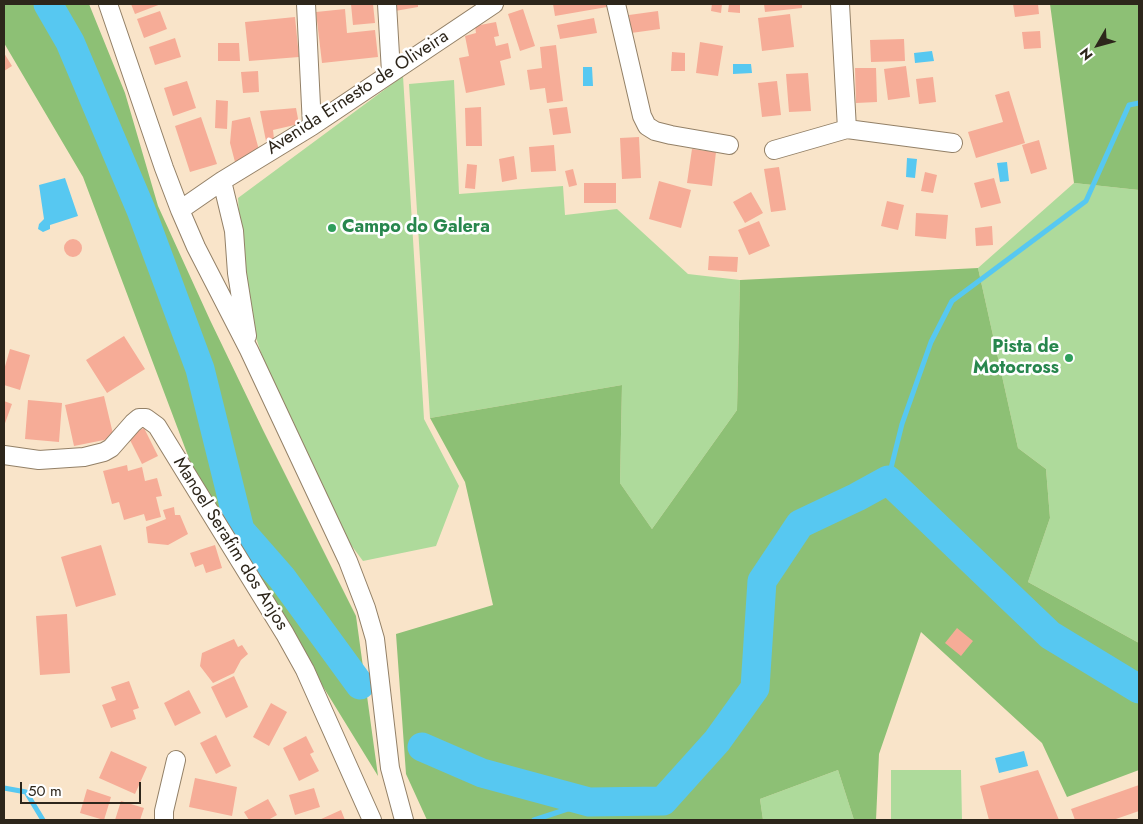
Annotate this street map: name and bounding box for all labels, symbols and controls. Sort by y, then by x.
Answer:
north arrow [1073,20,1123,70]
street label: Avenida Ernesto de Oliveira [263,26,453,160]
text: N [1075,44,1097,65]
place label: Campo do Galera [342,217,490,239]
marker: Campo do Galera [326,222,338,234]
place label: Pista de Motocross [973,337,1059,379]
marker: Pista de Motocross [1063,352,1075,364]
street label: Manoel Serafim dos Anjos [168,453,292,635]
scale bar [22,772,144,804]
text: 50 m [28,780,62,802]

